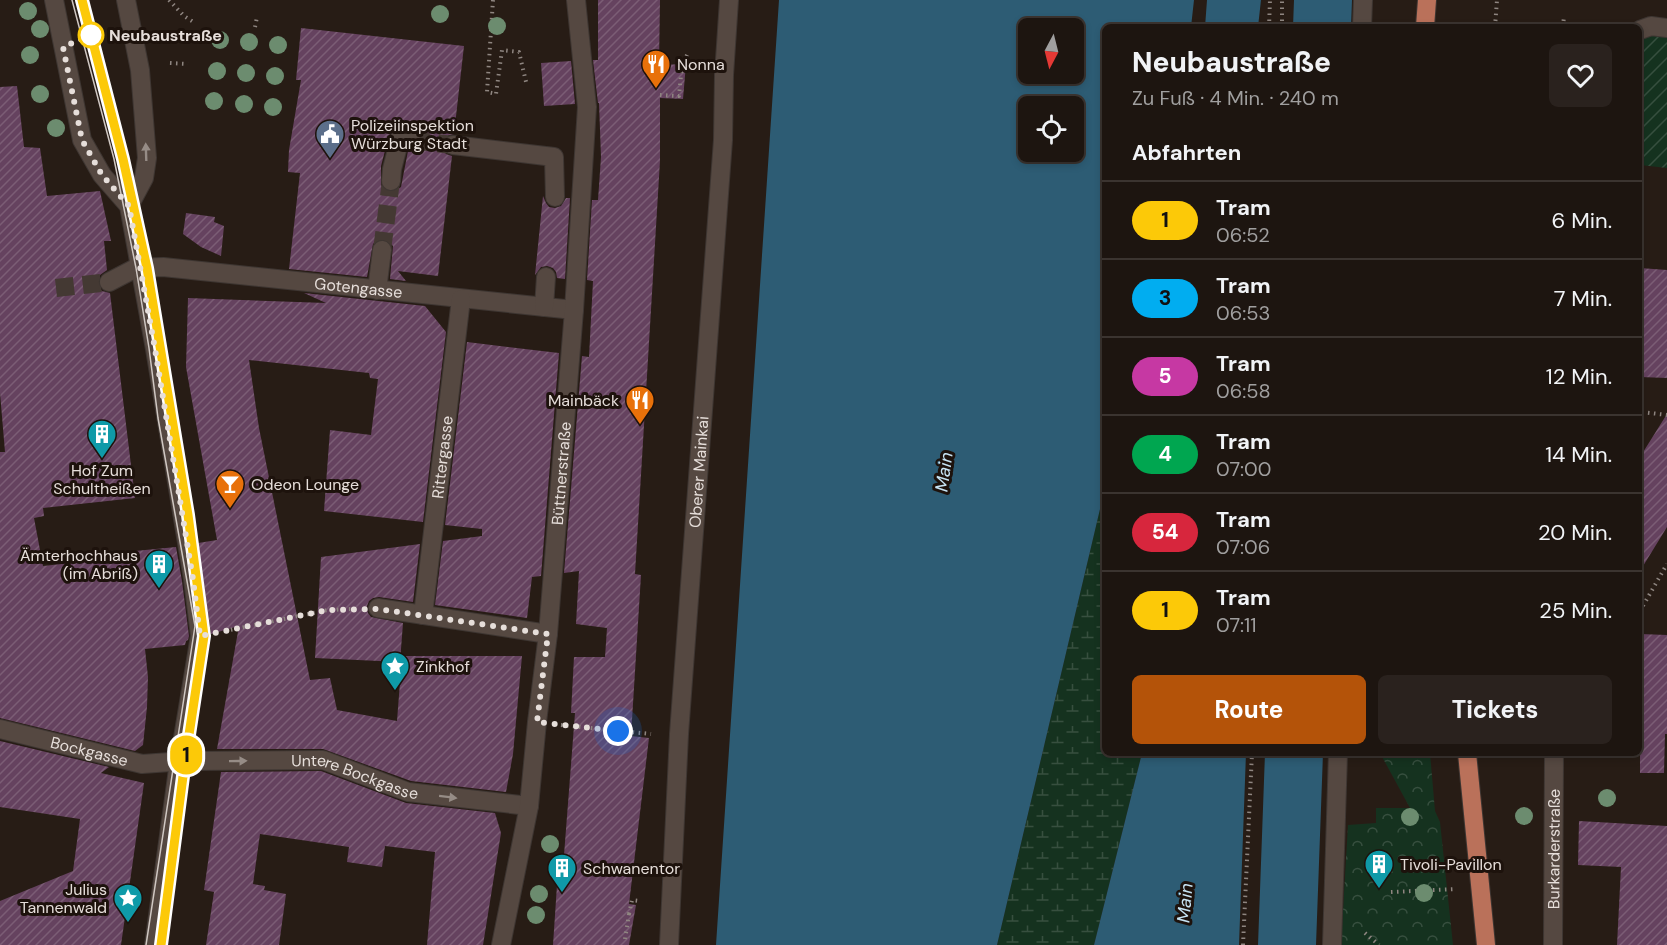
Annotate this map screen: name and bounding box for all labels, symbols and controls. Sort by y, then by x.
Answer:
north arrow [1018,18,1084,84]
map controls [1018,18,1084,162]
marker: Neubaustraße [78,22,104,48]
place label: Neubaustraße [109,25,222,46]
text: Neubaustraße [1132,44,1331,81]
button: heart [1549,44,1612,107]
restaurant icon: Nonna [640,48,672,90]
place label: Nonna [677,54,725,75]
text: Zu Fuß · 4 Min. · 240 m [1132,85,1339,111]
button: locate [1018,96,1084,162]
place label: Polizeiinspektion Würzburg Stadt [351,115,474,154]
public building icon: Polizeiinspektion Würzburg Stadt [314,118,346,160]
text: Abfahrten [1132,138,1241,167]
one-way arrow [142,142,151,161]
text: Tram [1216,193,1271,222]
text: 1 [1161,206,1169,234]
text: 6 Min. [1552,206,1612,235]
text: 06:52 [1216,222,1270,248]
text: Tram [1216,271,1271,300]
street label: Gotengasse [313,272,404,303]
text: 3 [1159,284,1171,312]
text: 7 Min. [1554,284,1612,313]
text: 06:53 [1216,300,1270,326]
text: Tram [1216,349,1271,378]
text: 5 [1158,362,1172,390]
text: 12 Min. [1546,362,1612,391]
text: 06:58 [1216,378,1271,404]
restaurant icon: Mainbäck [624,384,656,426]
place label: Mainbäck [548,390,619,411]
street label: Rittergasse [427,414,457,500]
street label: Oberer Mainkai [684,415,713,529]
building icon: Hof Zum Schultheißen [86,418,118,460]
street label: Büttnerstraße [546,421,576,526]
text: Tram [1216,427,1271,456]
text: 4 [1158,440,1172,468]
text: 14 Min. [1545,440,1612,469]
water label: Main [929,451,959,493]
text: 07:00 [1216,456,1271,482]
place label: Hof Zum Schultheißen [53,460,151,499]
bar icon: Odeon Lounge [214,468,246,510]
place label: Odeon Lounge [251,474,359,495]
text: Tram [1216,505,1271,534]
text: 54 [1152,518,1178,546]
text: 20 Min. [1538,518,1612,547]
text: 07:06 [1216,534,1270,560]
place label: Ämterhochhaus (im Abriß) [20,545,138,584]
building icon: Ämterhochhaus (im Abriß) [143,548,175,590]
text: Tram [1216,583,1271,612]
text: 1 [1161,596,1169,624]
text: 25 Min. [1539,596,1612,625]
text: 07:11 [1216,612,1257,638]
place icon: Zinkhof [379,650,411,692]
place label: Zinkhof [416,656,470,677]
button: Route [1132,675,1366,744]
button: Tickets [1378,675,1612,744]
your location [603,716,633,746]
street label: Bockgasse [48,731,130,771]
line badge: 1 [166,736,206,774]
text: 1 [182,741,190,769]
street label: Untere Bockgasse [291,749,419,804]
one-way arrow [228,756,247,766]
street label: Burkarderstraße [1543,789,1564,909]
one-way arrow [438,792,457,801]
building icon: Tivoli-Pavillon [1363,848,1395,890]
building icon: Schwanentor [546,852,578,894]
place label: Tivoli-Pavillon [1400,854,1502,875]
place label: Schwanentor [583,858,680,879]
place label: Julius Tannenwald [20,879,107,918]
place icon: Julius Tannenwald [112,882,144,924]
water label: Main [1171,882,1199,924]

